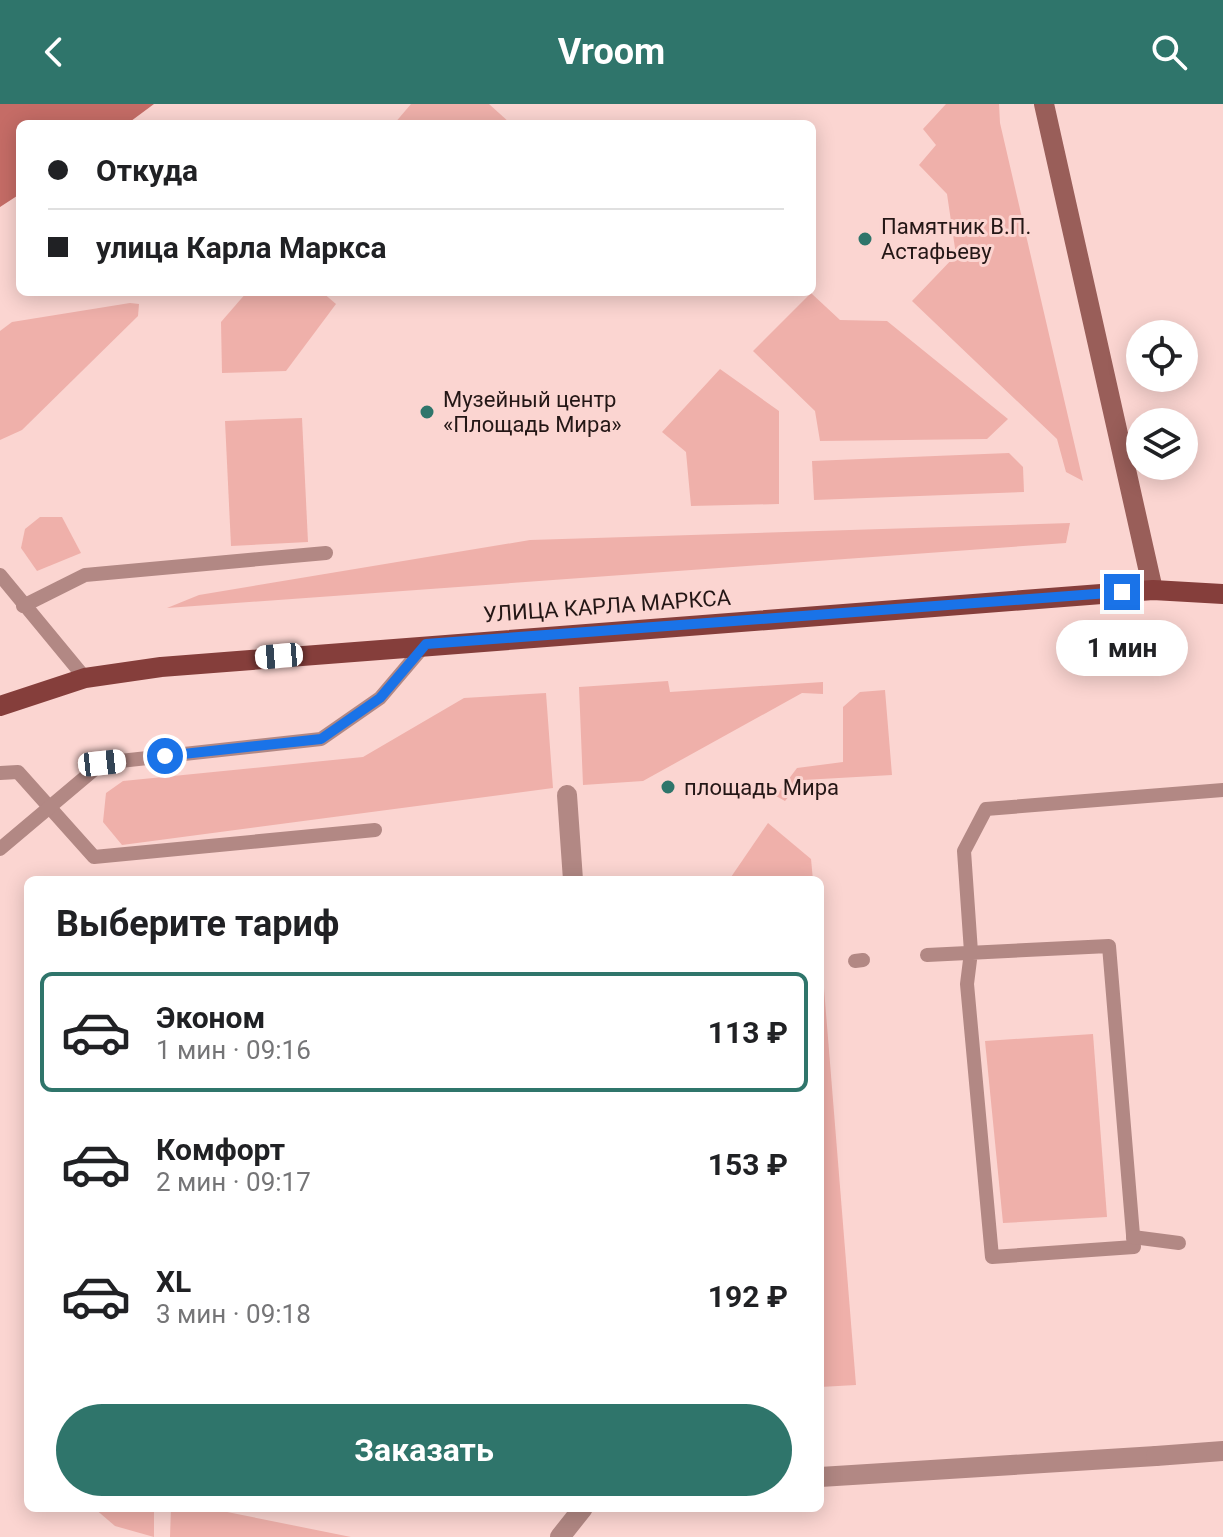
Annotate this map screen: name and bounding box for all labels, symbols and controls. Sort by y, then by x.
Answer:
icon: back [32,30,76,74]
icon: search [1147,30,1191,74]
text: Vroom [558,31,665,73]
text: Откуда [96,153,198,188]
place label: Памятник В.П. Астафьеву [881,214,1031,264]
text: улица Карла Маркса [96,230,386,265]
marker: Памятник В.П. Астафьеву [856,230,874,248]
map controls [1126,320,1198,480]
button: locate [1126,320,1198,392]
place label: Музейный центр «Площадь Мира» [443,387,622,437]
marker: Музейный центр «Площадь Мира» [418,403,436,421]
button: layers [1126,408,1198,480]
route end [1104,574,1140,610]
street label: УЛИЦА КАРЛА МАРКСА [482,585,732,627]
callout: 1 мин [1056,620,1188,676]
text: 1 мин [1087,633,1157,663]
car [254,642,304,670]
route start [147,738,183,774]
car [77,749,127,777]
place label: площадь Мира [684,775,839,800]
marker: площадь Мира [659,778,677,796]
text: Выберите тариф [56,903,339,945]
icon: car [60,996,132,1068]
text: Эконом [156,1000,265,1035]
text: 113 ₽ [708,1015,788,1050]
text: 1 мин · 09:16 [156,1035,311,1065]
icon: car [60,1128,132,1200]
text: Комфорт [156,1132,285,1167]
text: 153 ₽ [708,1147,788,1182]
text: 2 мин · 09:17 [156,1167,311,1197]
icon: car [60,1260,132,1332]
text: XL [156,1264,191,1299]
text: 192 ₽ [708,1279,788,1314]
text: 3 мин · 09:18 [156,1299,311,1329]
button: Заказать [56,1404,792,1496]

